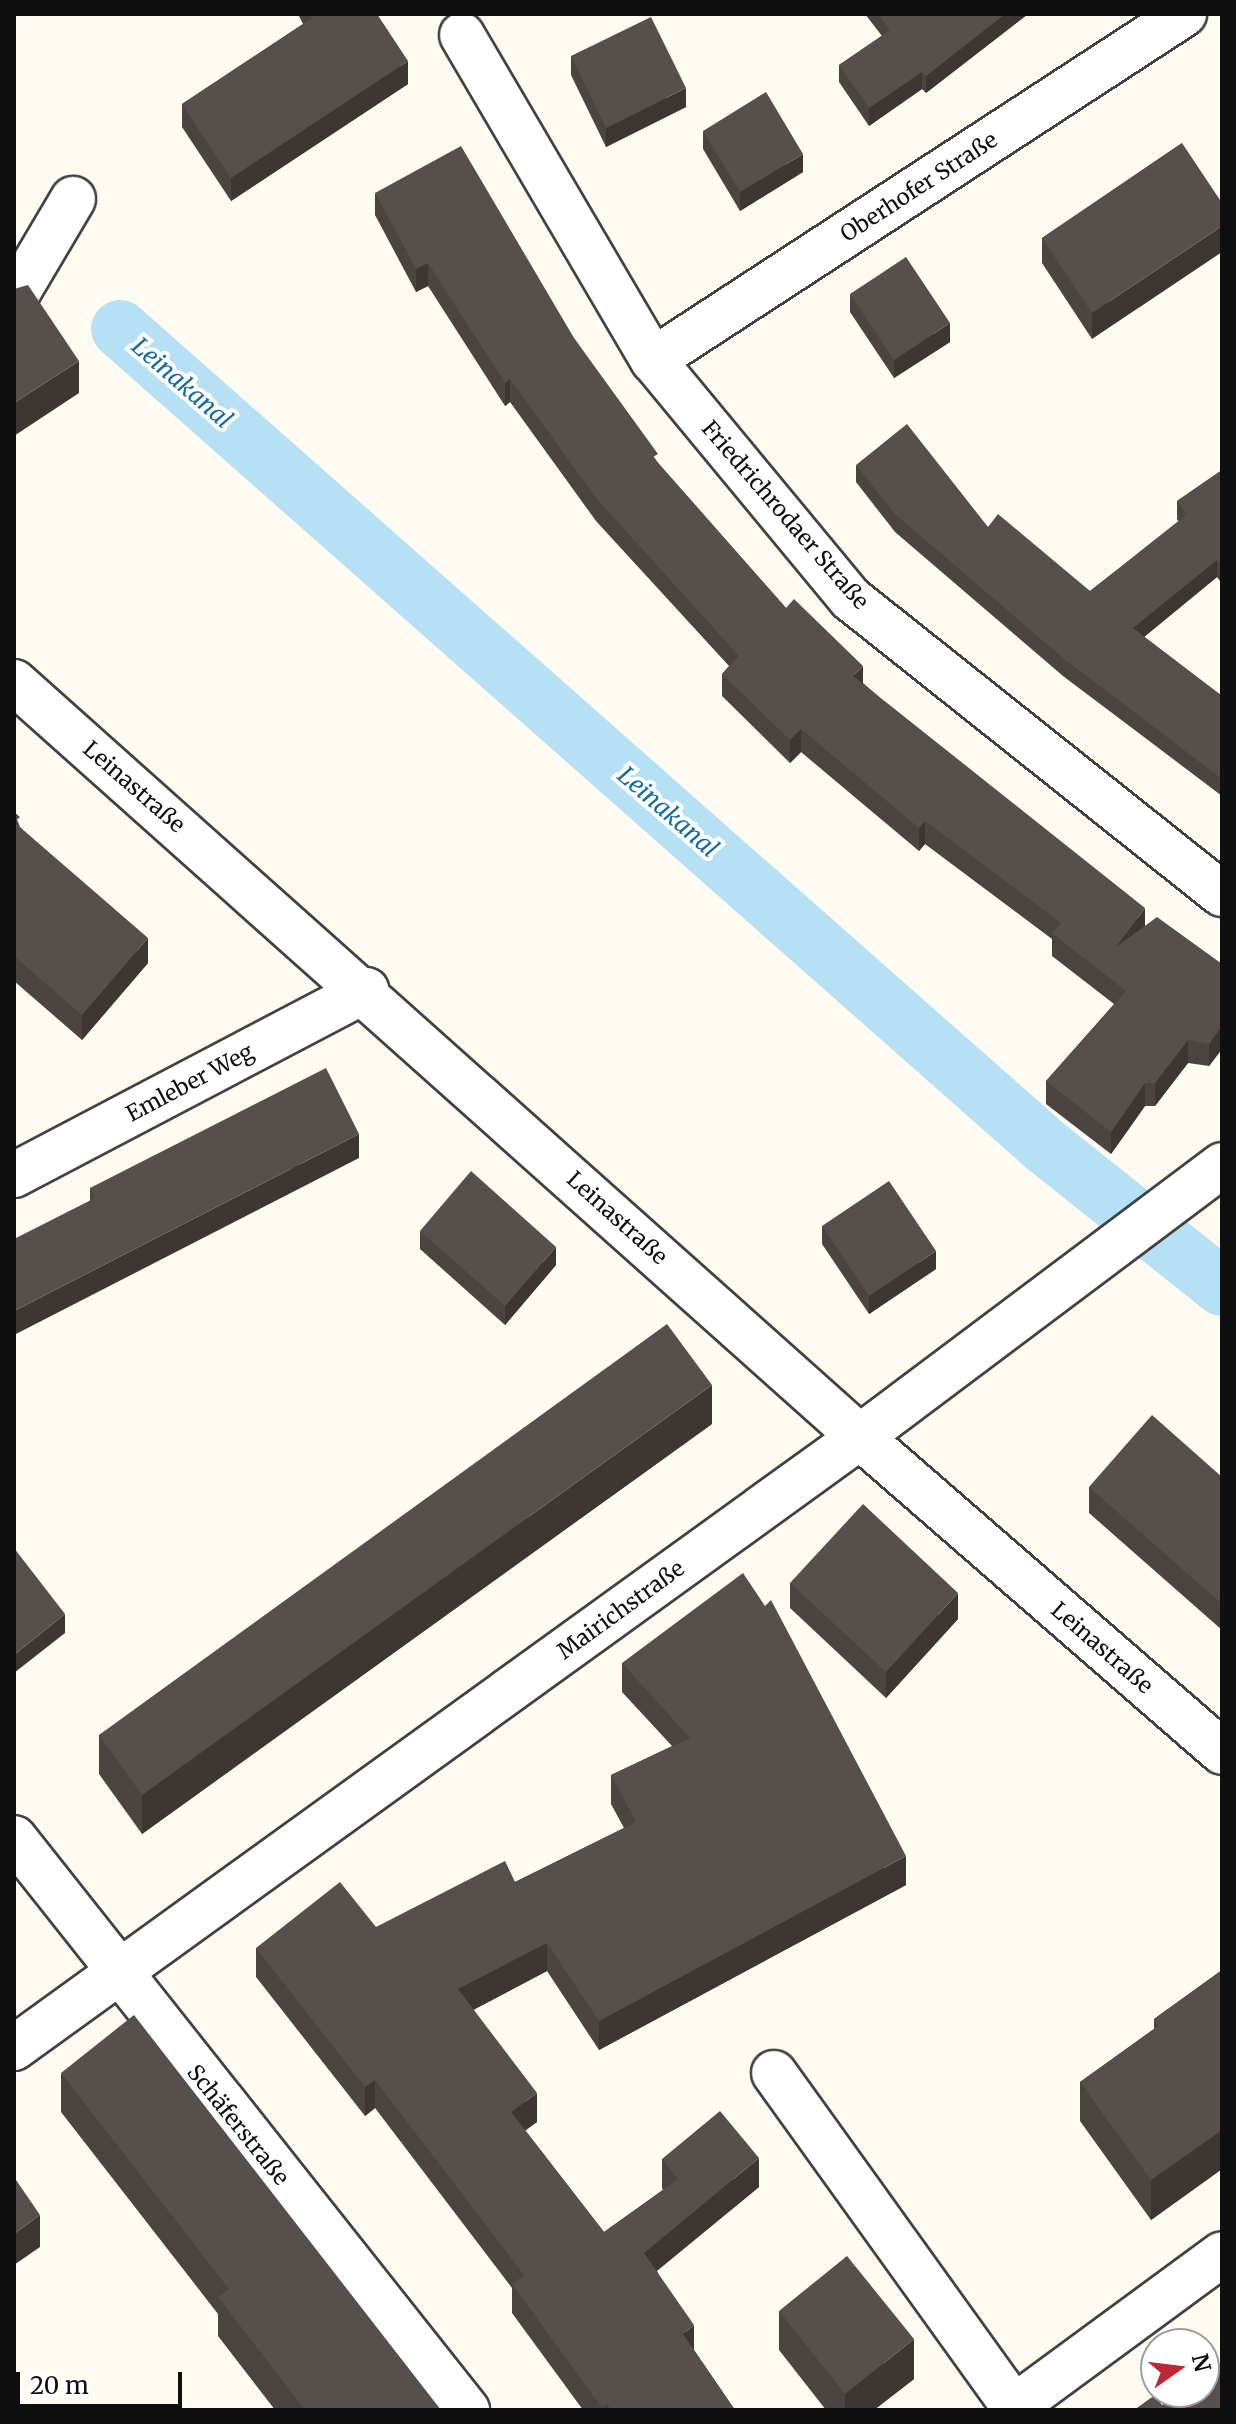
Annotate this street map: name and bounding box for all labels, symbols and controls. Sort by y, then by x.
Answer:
street label: Oberhofer Straße [836,126,1002,248]
water label: Leinakanal [126,332,238,434]
street label: Friedrichrodaer Straße [696,415,874,615]
street label: Leinastraße [78,736,190,838]
water label: Leinakanal [612,761,724,863]
street label: Emleber Weg [122,1038,258,1128]
street label: Leinastraße [561,1166,673,1270]
street label: Mairichstraße [553,1555,689,1665]
street label: Leinastraße [1046,1597,1158,1699]
street label: Schäferstraße [182,2060,294,2190]
north arrow [1140,2328,1220,2408]
text: N [1186,2351,1217,2374]
scale bar [20,2356,186,2406]
text: 20 m [30,2370,89,2401]

